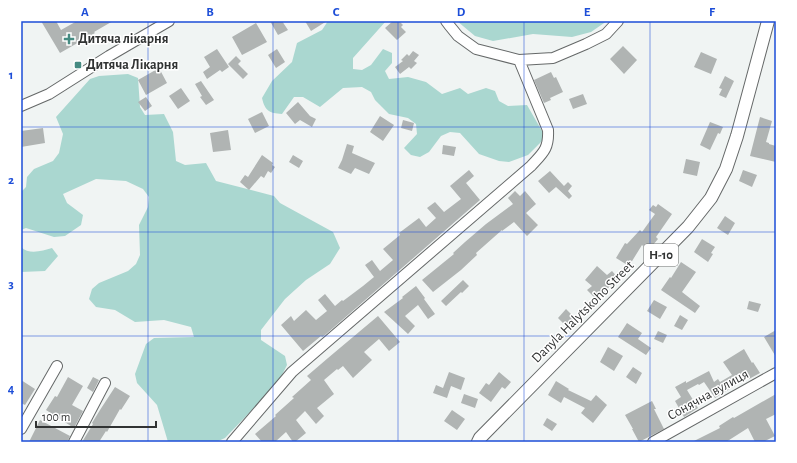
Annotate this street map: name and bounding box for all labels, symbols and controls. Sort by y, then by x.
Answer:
text: A [81,6,89,19]
text: B [206,6,214,19]
text: C [333,6,340,19]
text: D [457,6,466,19]
text: E [584,6,591,19]
text: F [709,6,716,19]
place label: Дитяча лікарня [78,32,169,46]
marker: Дитяча лікарня [63,33,75,45]
place label: Дитяча Лікарня [86,58,178,72]
marker: Дитяча Лікарня [73,60,83,70]
text: 1 [9,69,13,82]
text: 2 [8,174,14,187]
road number: Н-10 [644,244,678,266]
street label: Danyla Halytskoho Street [529,258,637,366]
text: 3 [8,278,14,291]
street label: Сонячна вулиця [665,367,751,423]
text: 4 [8,383,15,396]
scale bar [36,403,156,429]
text: 100 m [42,411,70,423]

